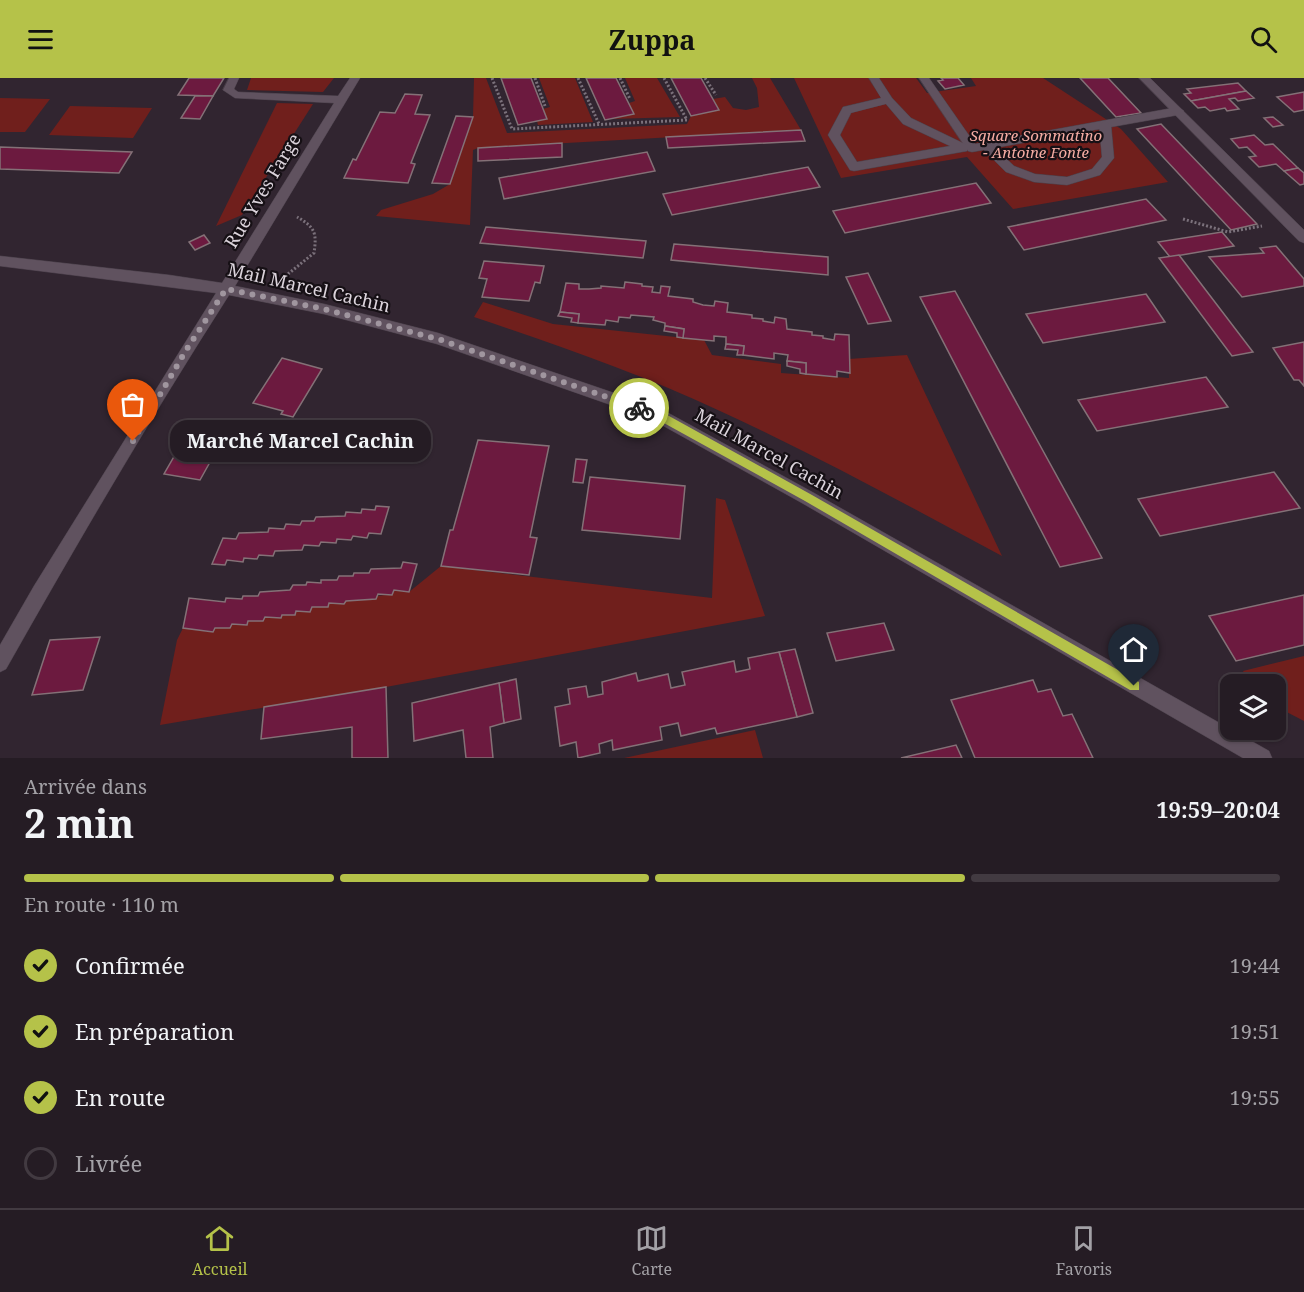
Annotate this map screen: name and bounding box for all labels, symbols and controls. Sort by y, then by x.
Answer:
text: Zuppa [608,21,696,58]
icon: menu [24,23,57,56]
icon: search [1247,23,1280,56]
park label: Square Sommatino - Antoine Fonte [970,125,1102,162]
street label: Rue Yves Farge [219,129,306,252]
street label: Mail Marcel Cachin [226,257,393,317]
courier [609,378,669,438]
pin [107,379,158,441]
icon: bag [116,388,149,421]
icon: bike [623,392,656,425]
street label: Mail Marcel Cachin [691,402,848,504]
callout: Marché Marcel Cachin [169,420,430,462]
text: Marché Marcel Cachin [187,427,414,454]
pin [1108,624,1159,686]
icon: home [1117,633,1150,666]
map controls [1220,674,1286,740]
button: layers [1220,674,1286,740]
text: Arrivée dans [24,773,147,800]
text: 19:59–20:04 [1156,794,1280,824]
text: 2 min [24,796,134,849]
text: En route · 110 m [24,891,179,918]
icon: check [24,949,57,982]
text: Confirmée [75,950,185,980]
text: 19:44 [1230,952,1280,979]
icon: check [24,1015,57,1048]
text: En préparation [75,1016,234,1046]
text: 19:51 [1230,1018,1280,1045]
icon: check [24,1081,57,1114]
text: En route [75,1082,165,1112]
text: 19:55 [1230,1084,1280,1111]
text: Livrée [75,1148,142,1178]
tab: Accueil [192,1222,247,1280]
tab: Carte [631,1222,672,1280]
tab: Favoris [1056,1222,1112,1280]

